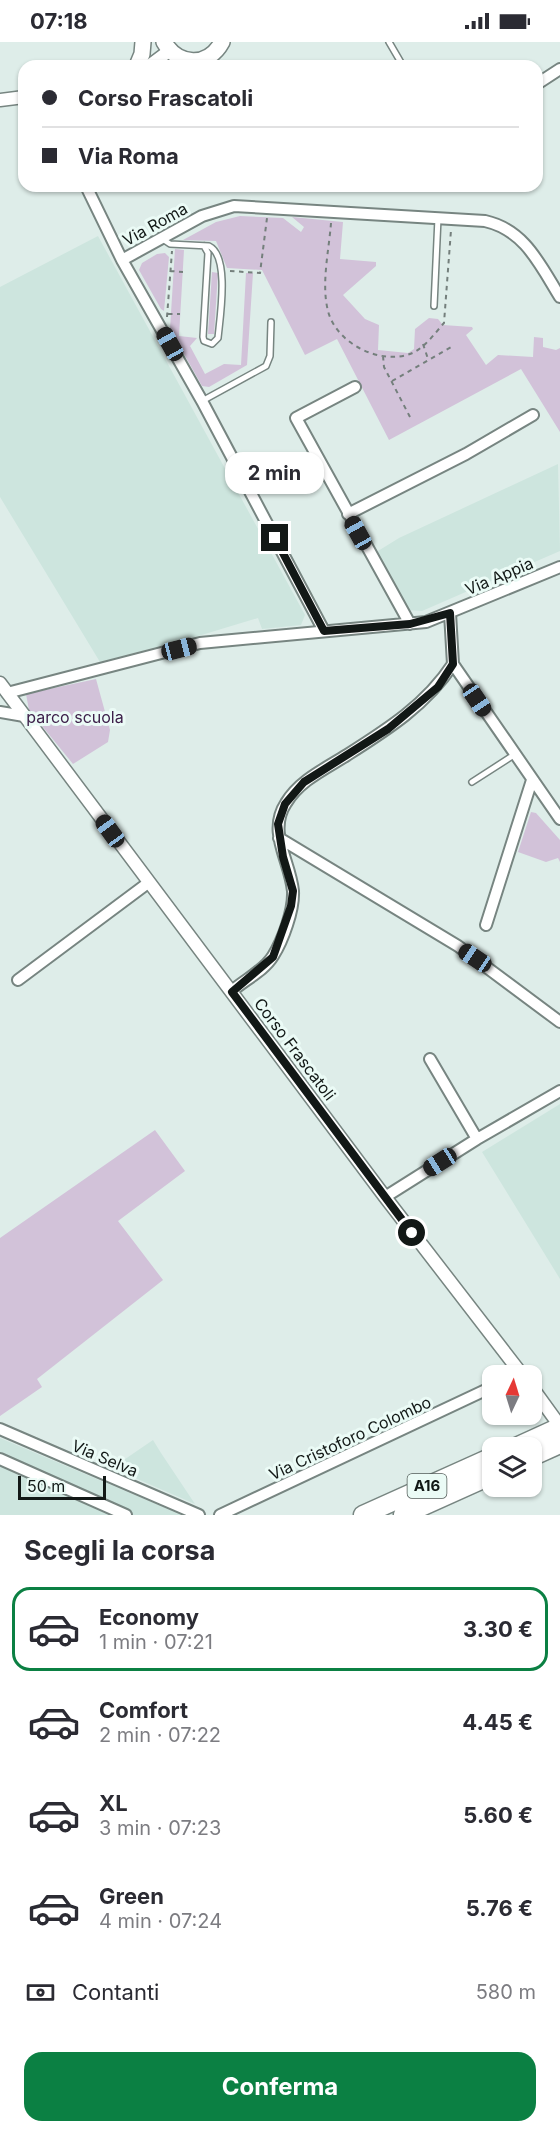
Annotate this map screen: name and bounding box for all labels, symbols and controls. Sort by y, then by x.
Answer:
text: 07:18 [30,8,88,34]
text: Corso Frascatoli [78,85,253,111]
text: Via Roma [78,143,179,169]
street label: Via Roma [119,198,191,250]
car [153,324,187,364]
callout: 2 min [226,451,324,493]
text: 2 min [248,461,301,485]
car [341,513,375,553]
route end [261,524,288,551]
street label: Via Appia [462,553,536,599]
car [159,636,199,662]
car [459,680,495,720]
park label: parco scuola [26,707,124,727]
car [92,811,128,851]
car [455,940,495,976]
street label: Corso Frascatoli [250,994,340,1104]
car [420,1145,460,1179]
route start [398,1219,425,1246]
north arrow [482,1365,542,1425]
map controls [482,1365,542,1497]
street label: Via Cristoforo Colombo [266,1392,434,1484]
street label: Via Selva [69,1435,141,1481]
button: layers [482,1437,542,1497]
scale bar [18,1473,106,1500]
road number: A16 [408,1474,446,1498]
text: 50 m [27,1476,65,1496]
text: Scegli la corsa [24,1534,215,1567]
icon: car [27,1602,81,1656]
text: Economy [99,1604,199,1630]
text: 3.30 € [463,1616,533,1642]
text: 1 min · 07:21 [99,1630,213,1654]
icon: car [27,1695,81,1749]
text: Comfort [99,1697,188,1723]
text: 4.45 € [462,1709,533,1735]
text: 2 min · 07:22 [99,1723,221,1747]
icon: car [27,1788,81,1842]
text: XL [99,1790,128,1816]
text: 5.60 € [463,1802,533,1828]
text: 3 min · 07:23 [99,1816,221,1840]
icon: car [27,1881,81,1935]
text: Green [99,1883,164,1909]
text: 5.76 € [466,1895,533,1921]
text: 4 min · 07:24 [99,1909,222,1933]
icon: cash [24,1976,57,2009]
text: Contanti [72,1979,159,2005]
text: 580 m [476,1980,536,2004]
button: Conferma [24,2052,536,2121]

